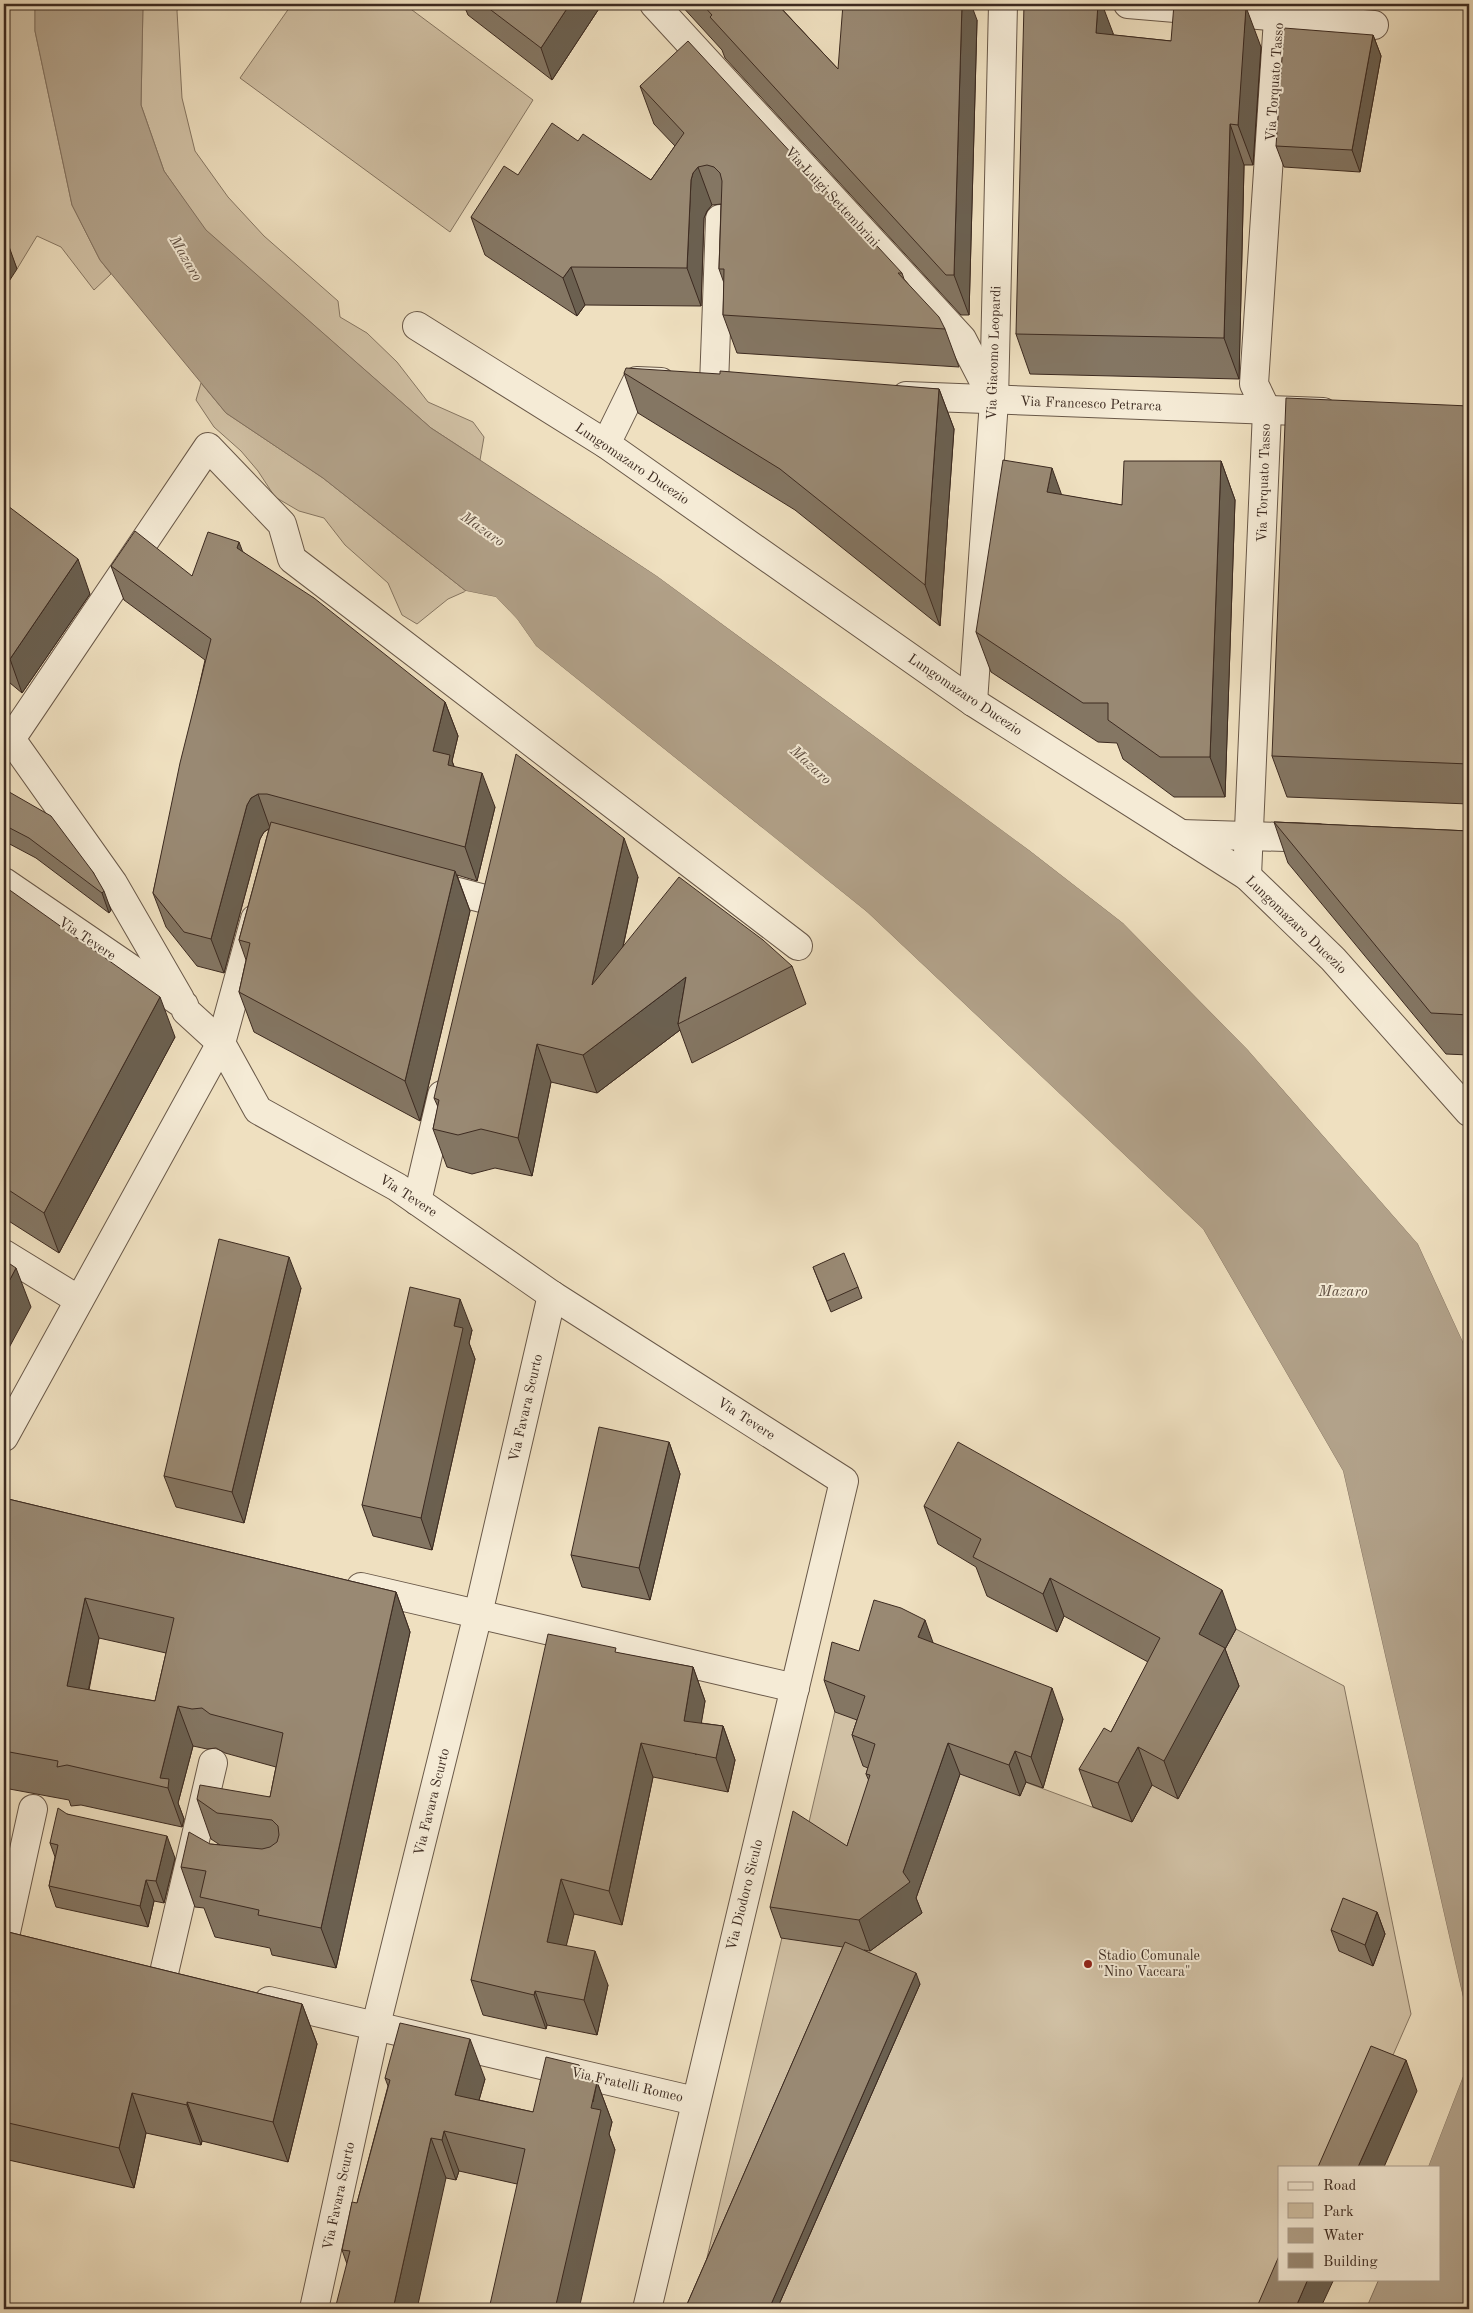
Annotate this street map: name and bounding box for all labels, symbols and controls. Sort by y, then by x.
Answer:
street label: Via Torquato Tasso [1264,22,1286,142]
street label: Via Luigi Settembrini [782,144,882,250]
water label: Mazaro [165,233,204,284]
street label: Via Giacomo Leopardi [985,285,1003,420]
street label: Via Francesco Petrarca [1020,395,1162,413]
street label: Lungomazaro Ducezio [572,421,692,507]
street label: Via Torquato Tasso [1255,423,1273,543]
water label: Mazaro [457,509,507,550]
street label: Lungomazaro Ducezio [905,652,1025,738]
water label: Mazaro [786,743,833,788]
street label: Lungomazaro Ducezio [1243,873,1349,977]
street label: Via Tevere [56,915,118,963]
street label: Via Tevere [377,1172,439,1220]
water label: Mazaro [1317,1285,1368,1300]
street label: Via Favara Scurto [507,1353,545,1463]
street label: Via Tevere [715,1395,777,1443]
street label: Via Favara Scurto [412,1747,452,1857]
street label: Via Diodoro Siculo [724,1838,766,1952]
place label: Stadio Comunale "Nino Vaccara" [1098,1949,1200,1979]
marker: Stadio Comunale "Nino Vaccara" [1082,1958,1094,1970]
street label: Via Fratelli Romeo [569,2065,685,2105]
street label: Via Favara Scurto [321,2141,357,2251]
legend [1278,2166,1440,2280]
text: Road [1323,2179,1357,2194]
text: Park [1323,2205,1354,2220]
text: Water [1323,2229,1364,2244]
text: Building [1323,2255,1378,2270]

